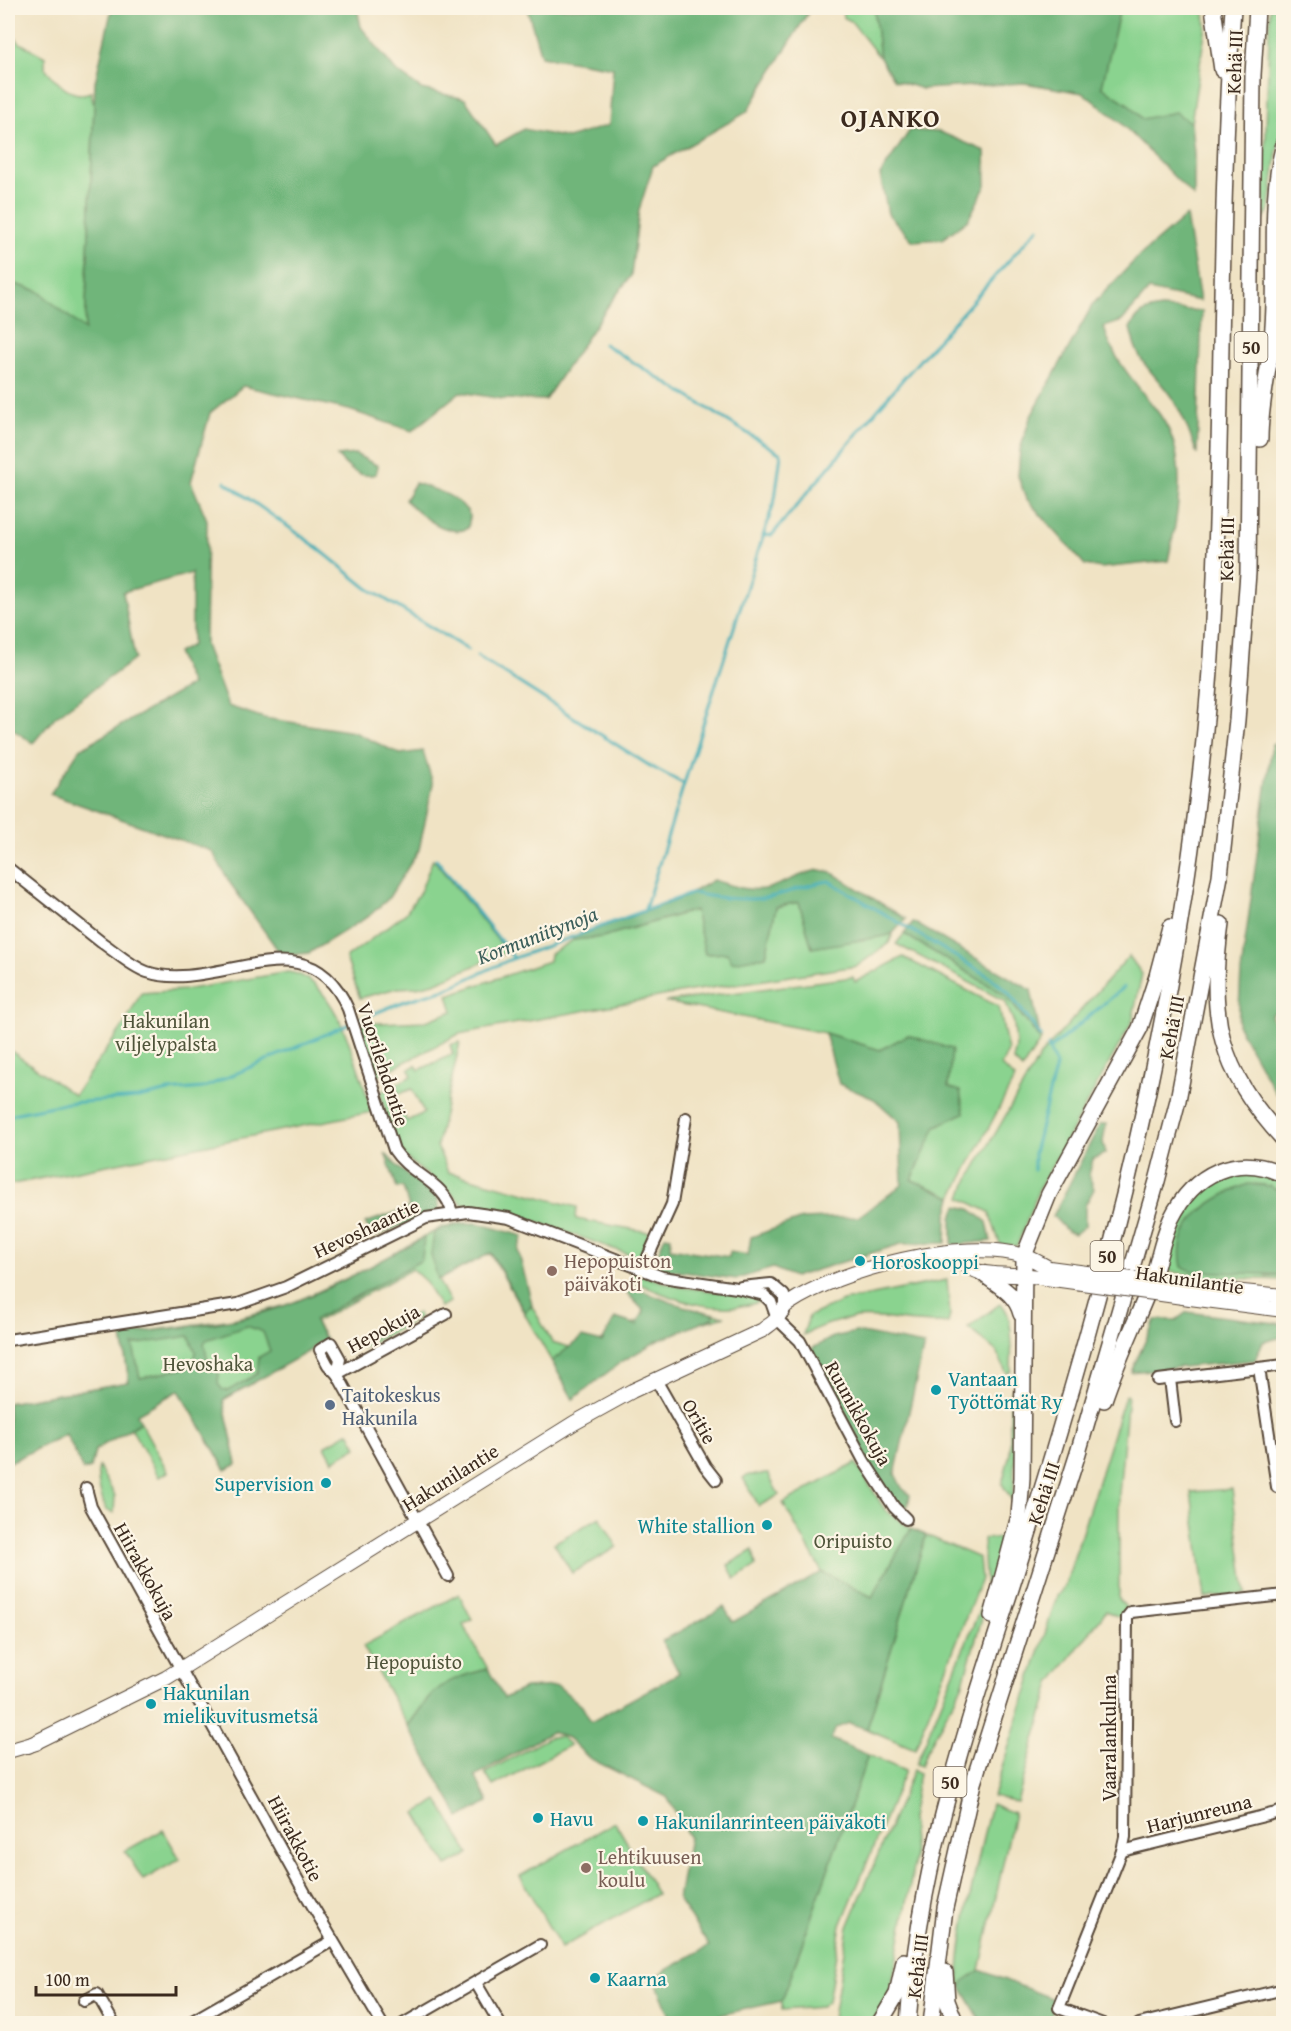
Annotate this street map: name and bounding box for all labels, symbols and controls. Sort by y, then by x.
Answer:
street label: Kehä III [1218,29,1250,95]
district label: OJANKO [841,98,941,137]
road number: 50 [1234,332,1268,362]
street label: Kehä III [1211,516,1241,582]
water label: Kormuniitynoja [471,898,602,973]
street label: Kehä III [1151,992,1191,1062]
street label: Vuorilehdontie [350,998,418,1130]
park label: Hakunilan viljelypalsta [115,1006,217,1058]
street label: Hevoshaantie [308,1191,424,1265]
road number: 50 [1090,1241,1124,1271]
place label: Hepopuiston päiväkoti [564,1246,671,1298]
place label: Horoskooppi [872,1247,979,1276]
marker: Horoskooppi [853,1254,867,1268]
street label: Hakunilantie [1134,1257,1246,1301]
marker: Hepopuiston päiväkoti [545,1264,559,1278]
street label: Hepokuja [341,1296,425,1360]
park label: Hevoshaka [163,1349,254,1378]
street label: Ruunikkokuja [818,1355,900,1471]
place label: Vantaan Työttömät Ry [948,1364,1062,1416]
place label: Taitokeskus Hakunila [342,1380,441,1432]
marker: Vantaan Työttömät Ry [929,1383,943,1397]
street label: Oritie [675,1393,725,1449]
marker: Taitokeskus Hakunila [323,1398,337,1412]
street label: Hakunilantie [396,1436,504,1518]
street label: Kehä III [1019,1458,1067,1528]
place label: Supervision [214,1469,314,1498]
marker: Supervision [319,1476,333,1490]
place label: White stallion [638,1511,755,1540]
street label: Hiirakkokuja [107,1517,185,1626]
marker: White stallion [760,1518,774,1532]
park label: Oripuisto [814,1526,892,1555]
park label: Hepopuisto [366,1647,462,1676]
street label: Vaaralankulma [1094,1674,1123,1802]
place label: Hakunilan mielikuvitusmetsä [163,1678,319,1730]
marker: Hakunilan mielikuvitusmetsä [144,1697,158,1711]
road number: 50 [934,1767,966,1797]
street label: Harjunreuna [1143,1786,1255,1840]
street label: Hiirakkotie [261,1790,331,1886]
place label: Havu [550,1804,593,1833]
place label: Hakunilanrinteen päiväkoti [655,1807,887,1836]
marker: Havu [531,1811,545,1825]
marker: Hakunilanrinteen päiväkoti [636,1814,650,1828]
place label: Lehtikuusen koulu [598,1842,701,1894]
marker: Lehtikuusen koulu [579,1861,593,1875]
street label: Kehä III [899,1932,935,2000]
scale bar [36,1959,176,1997]
place label: Kaarna [607,1964,667,1993]
text: 100 m [45,1966,90,1993]
marker: Kaarna [588,1971,602,1985]

